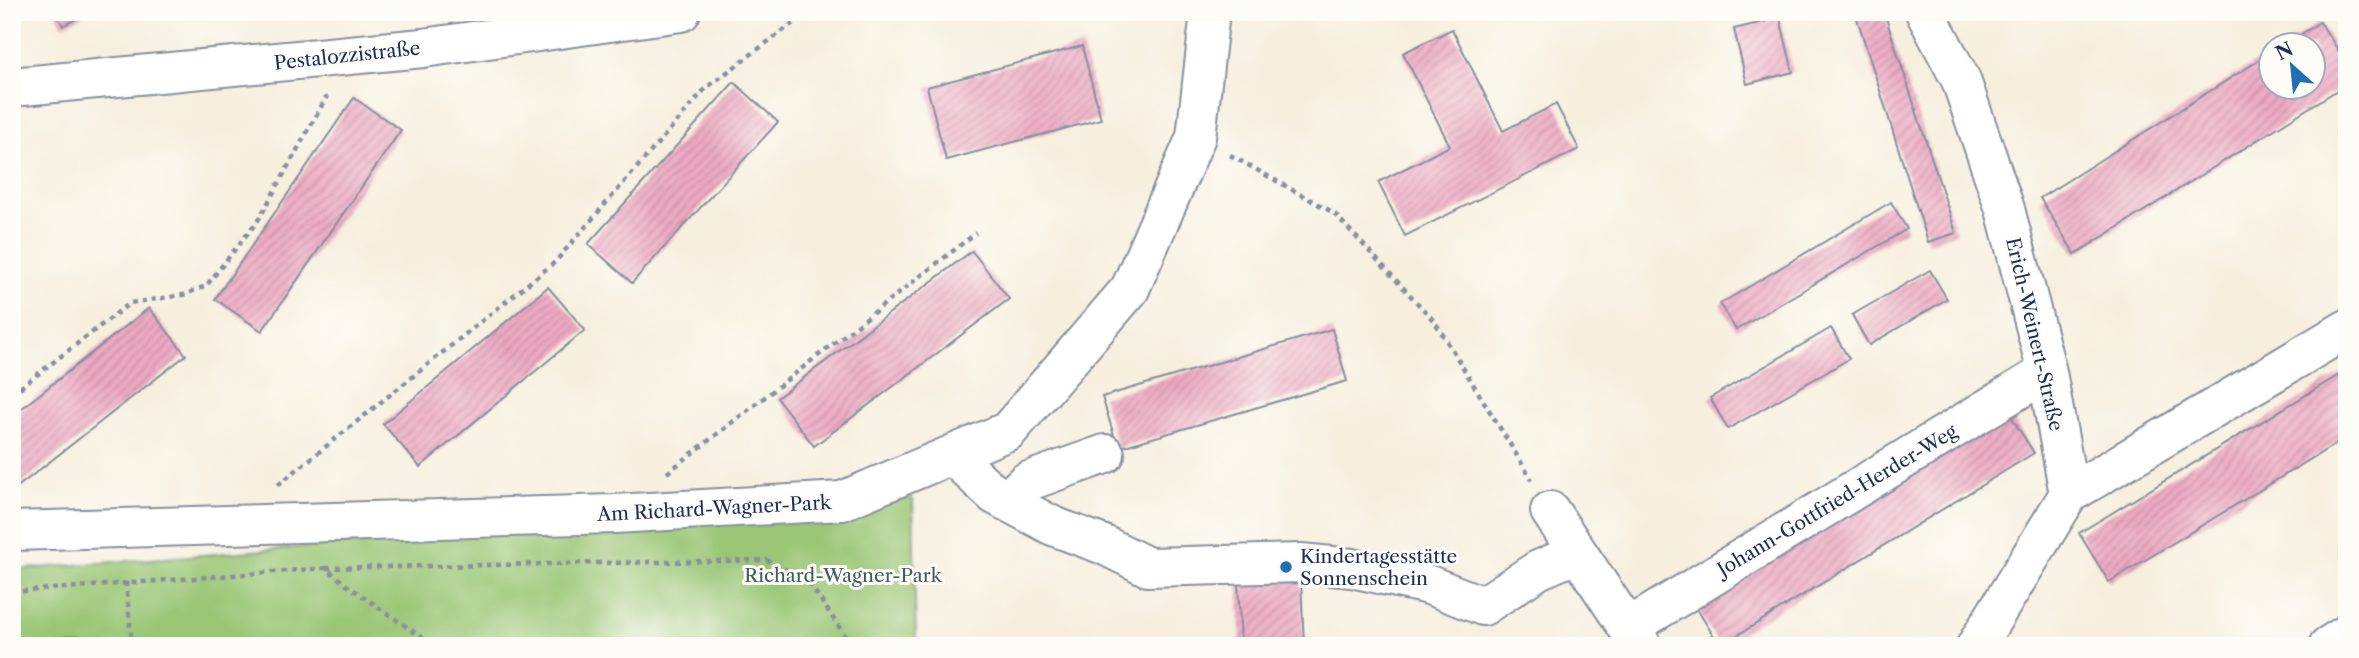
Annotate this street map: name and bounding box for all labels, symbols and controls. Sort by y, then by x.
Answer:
north arrow [2258,32,2328,102]
street label: Pestalozzistraße [273,36,421,75]
text: N [2272,37,2297,65]
street label: Erich-Weinert-Straße [2001,235,2068,433]
street label: Johann-Gottfried-Herder-Weg [1711,419,1962,583]
street label: Am Richard-Wagner-Park [595,491,833,526]
place label: Kindertagesstätte Sonnenschein [1300,545,1457,590]
marker: Kindertagesstätte Sonnenschein [1278,559,1294,575]
park label: Richard-Wagner-Park [744,564,943,587]

